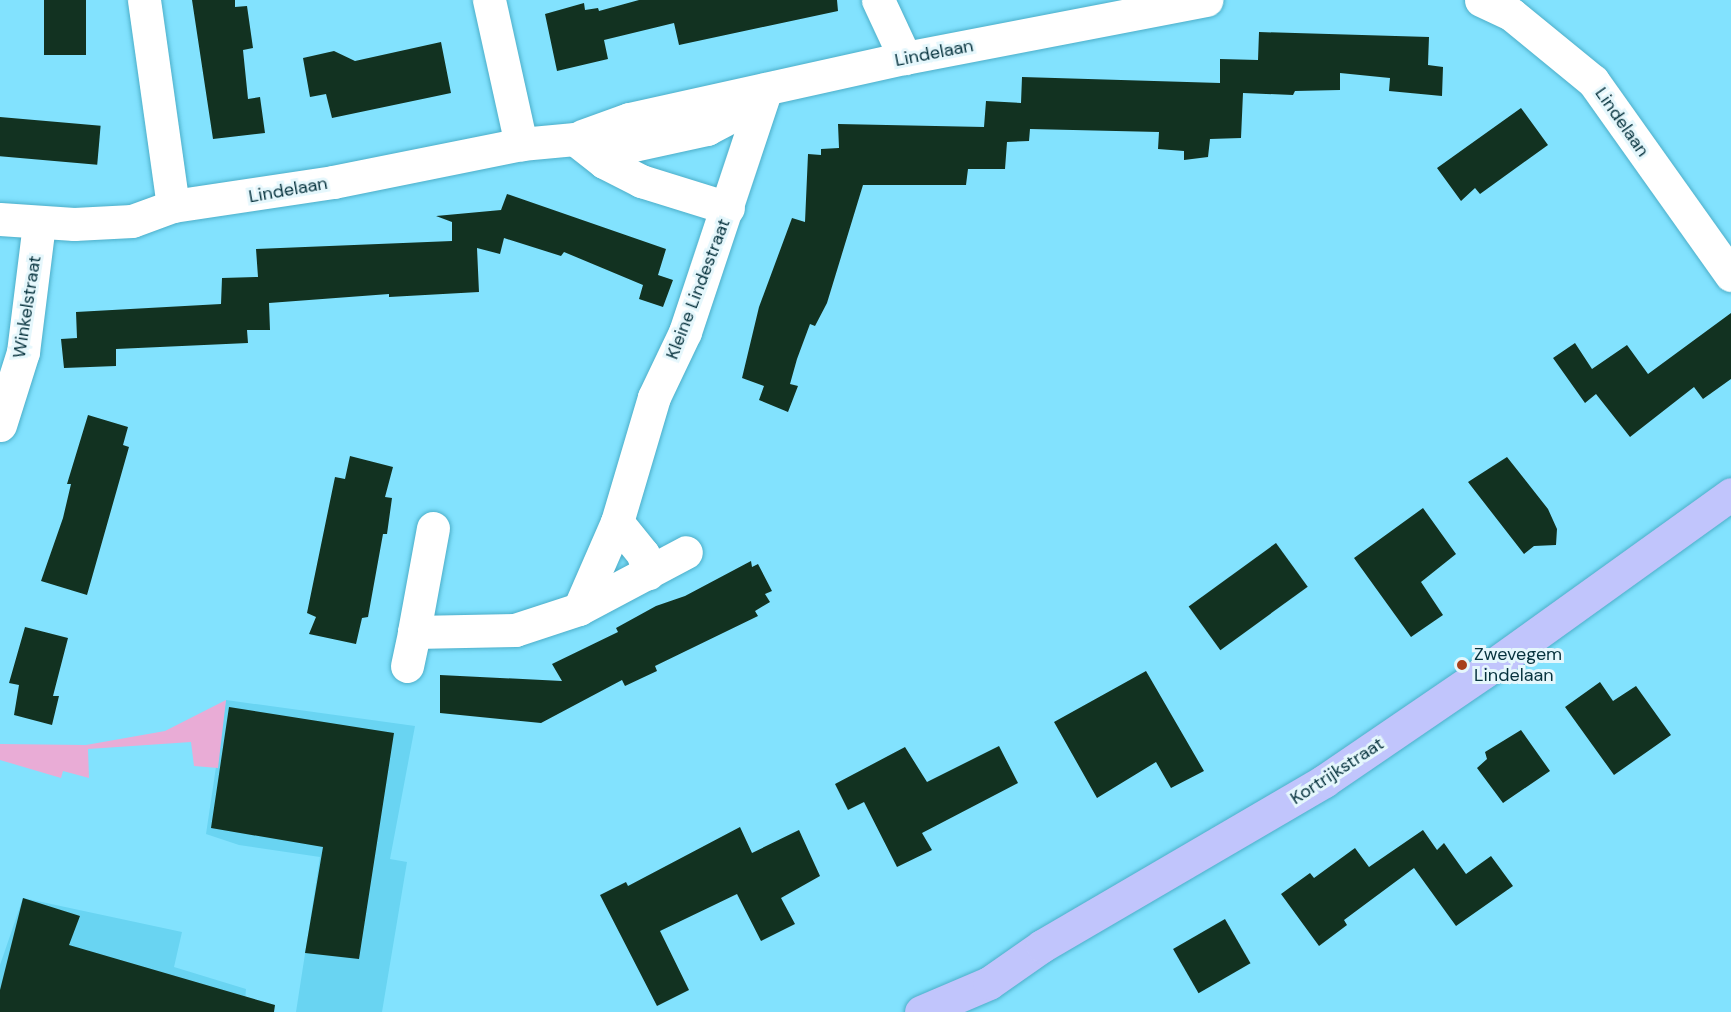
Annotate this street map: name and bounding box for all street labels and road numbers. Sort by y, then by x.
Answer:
street label: Lindelaan [893,35,975,71]
street label: Lindelaan [1590,83,1654,161]
street label: Lindelaan [247,172,329,208]
street label: Kleine Lindestraat [661,216,735,362]
street label: Winkelstraat [8,254,46,360]
street label: Kortrijkstraat [1286,733,1388,809]

